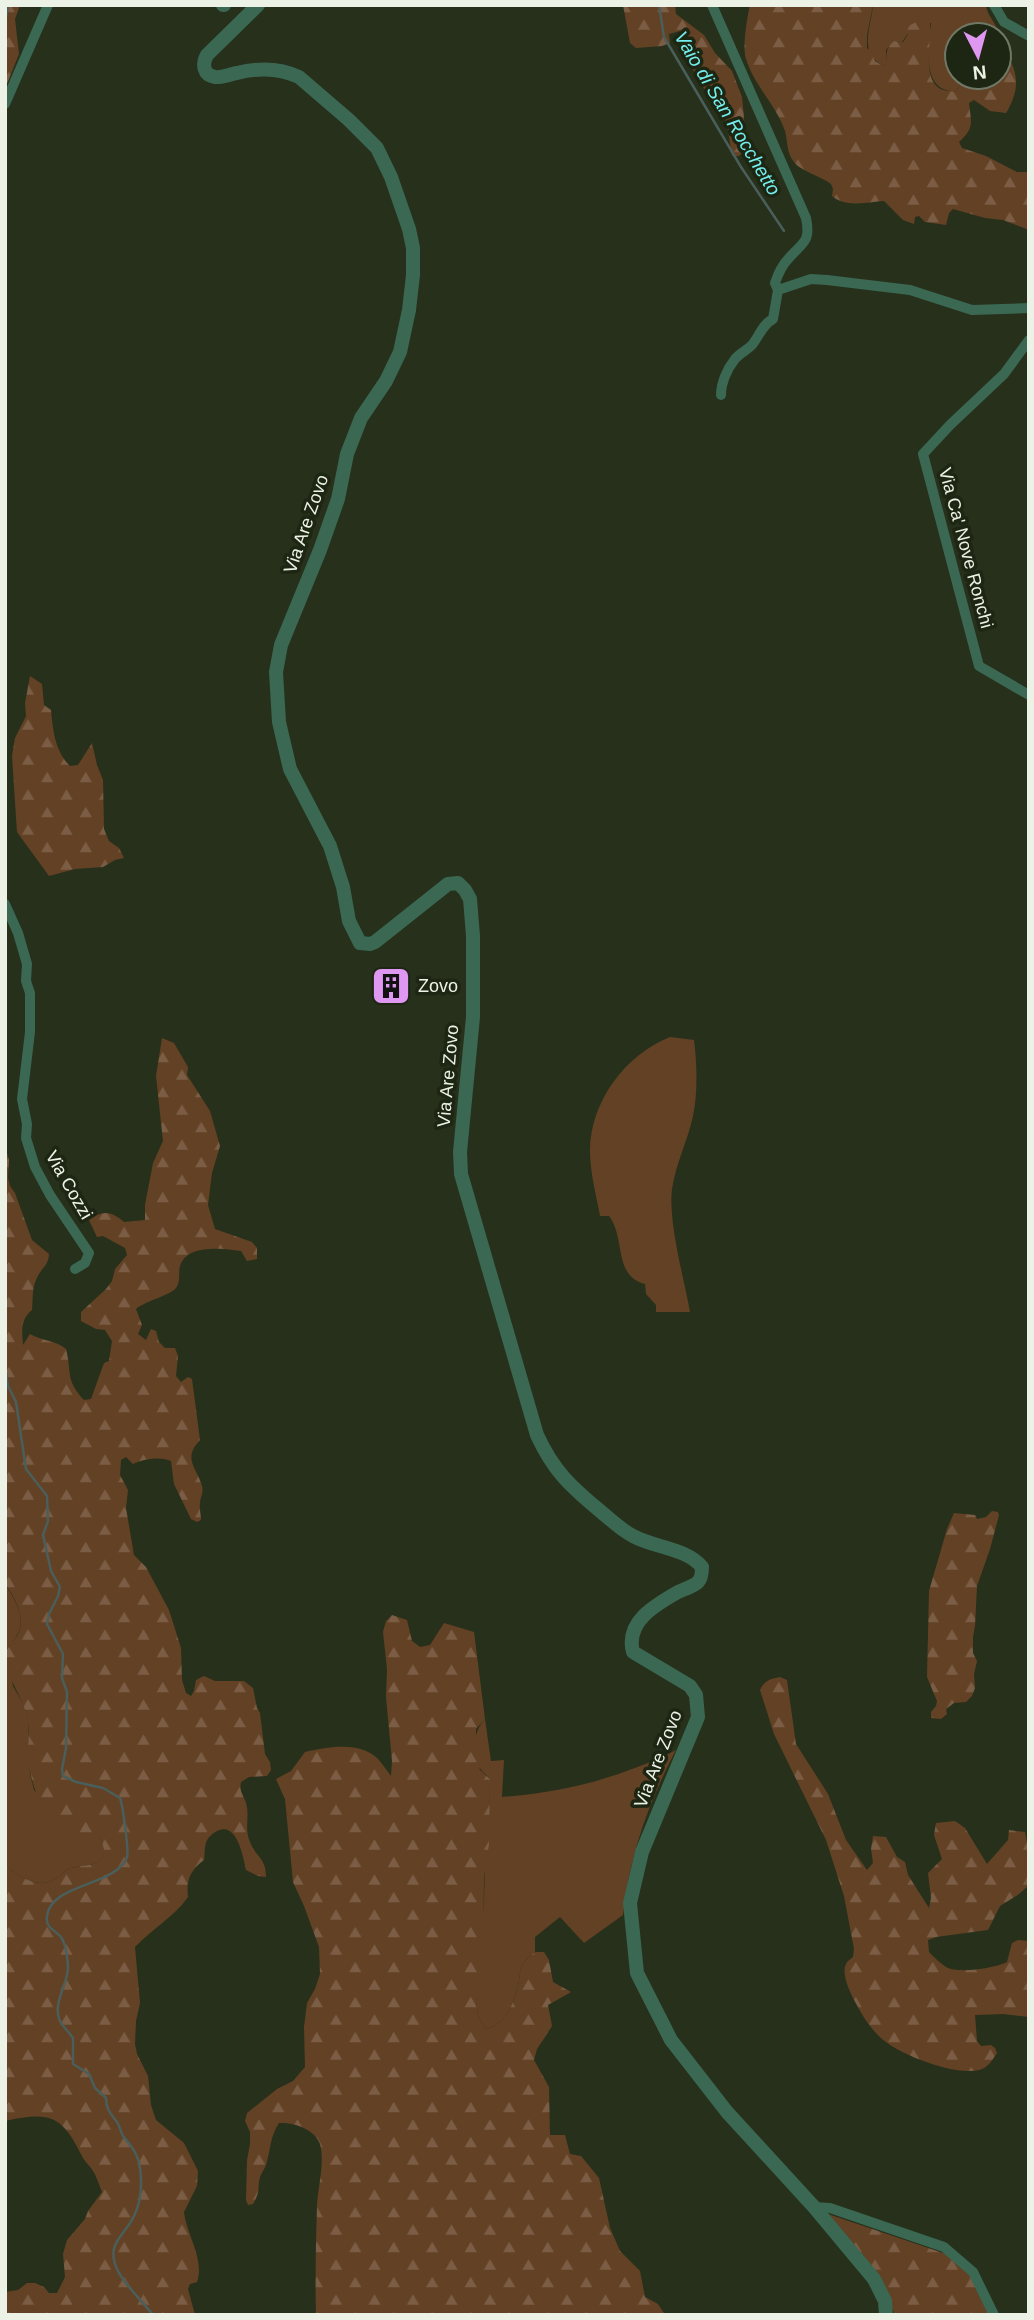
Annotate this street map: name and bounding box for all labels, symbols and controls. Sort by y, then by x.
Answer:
north arrow [943,21,1013,91]
water label: Vaio di San Rocchetto [670,28,785,199]
text: N [972,61,988,84]
street label: Via Ca' Nove Ronchi [935,466,997,630]
street label: Via Are Zovo [280,472,332,576]
building icon: Zovo [370,965,412,1007]
place label: Zovo [418,976,458,996]
street label: Via Are Zovo [434,1024,462,1128]
street label: Via Cozzi [41,1147,97,1223]
street label: Via Are Zovo [630,1707,686,1811]

